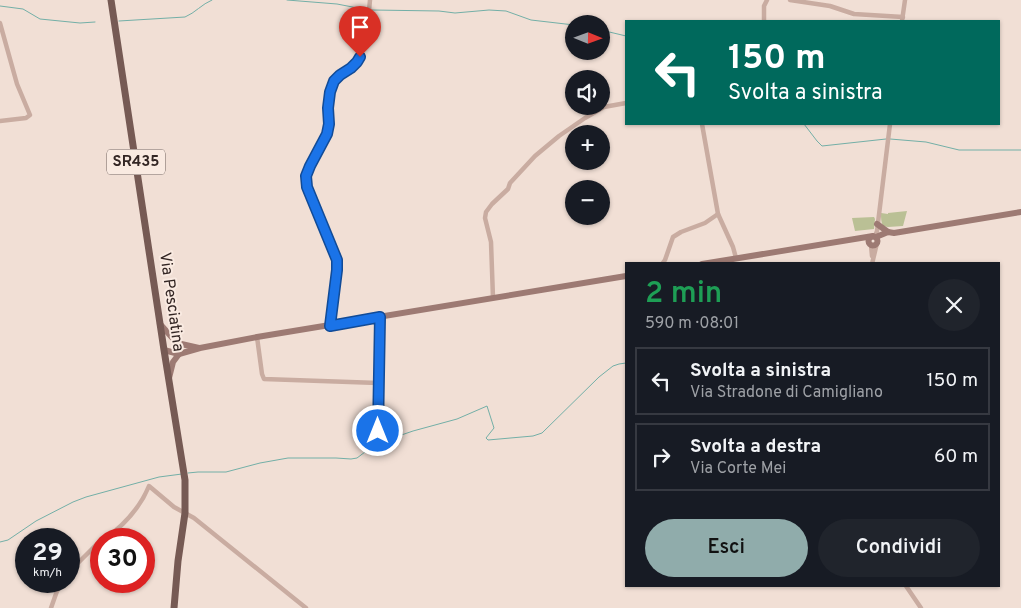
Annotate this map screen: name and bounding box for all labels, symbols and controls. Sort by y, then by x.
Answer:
pin [339,6,381,57]
icon: arrive [346,13,374,41]
north arrow [565,15,610,60]
map controls [565,15,610,225]
text: 150 m [728,37,826,81]
icon: left [645,40,710,105]
button: sound [565,70,610,115]
text: Svolta a sinistra [728,80,883,107]
button: + [565,125,610,170]
road number: SR435 [107,150,165,174]
button: − [565,180,610,225]
street label: Via Pesciatina [154,251,188,353]
text: 2 min [645,276,722,313]
button: close [928,279,980,331]
text: 590 m · 08:01 [645,314,739,334]
text: Svolta a sinistra [690,359,831,383]
icon: left [647,367,675,395]
text: 150 m [926,369,978,393]
text: Via Stradone di Camigliano [690,383,883,403]
position arrow [351,404,403,456]
text: Svolta a destra [690,435,821,459]
icon: right [647,443,675,471]
text: 60 m [934,445,978,469]
text: Via Corte Mei [690,459,786,479]
button: Esci [645,519,808,577]
button: Condividi [818,519,980,577]
speed limit sign: 30 [90,528,155,593]
text: 29 [32,538,63,570]
text: km/h [33,565,62,581]

